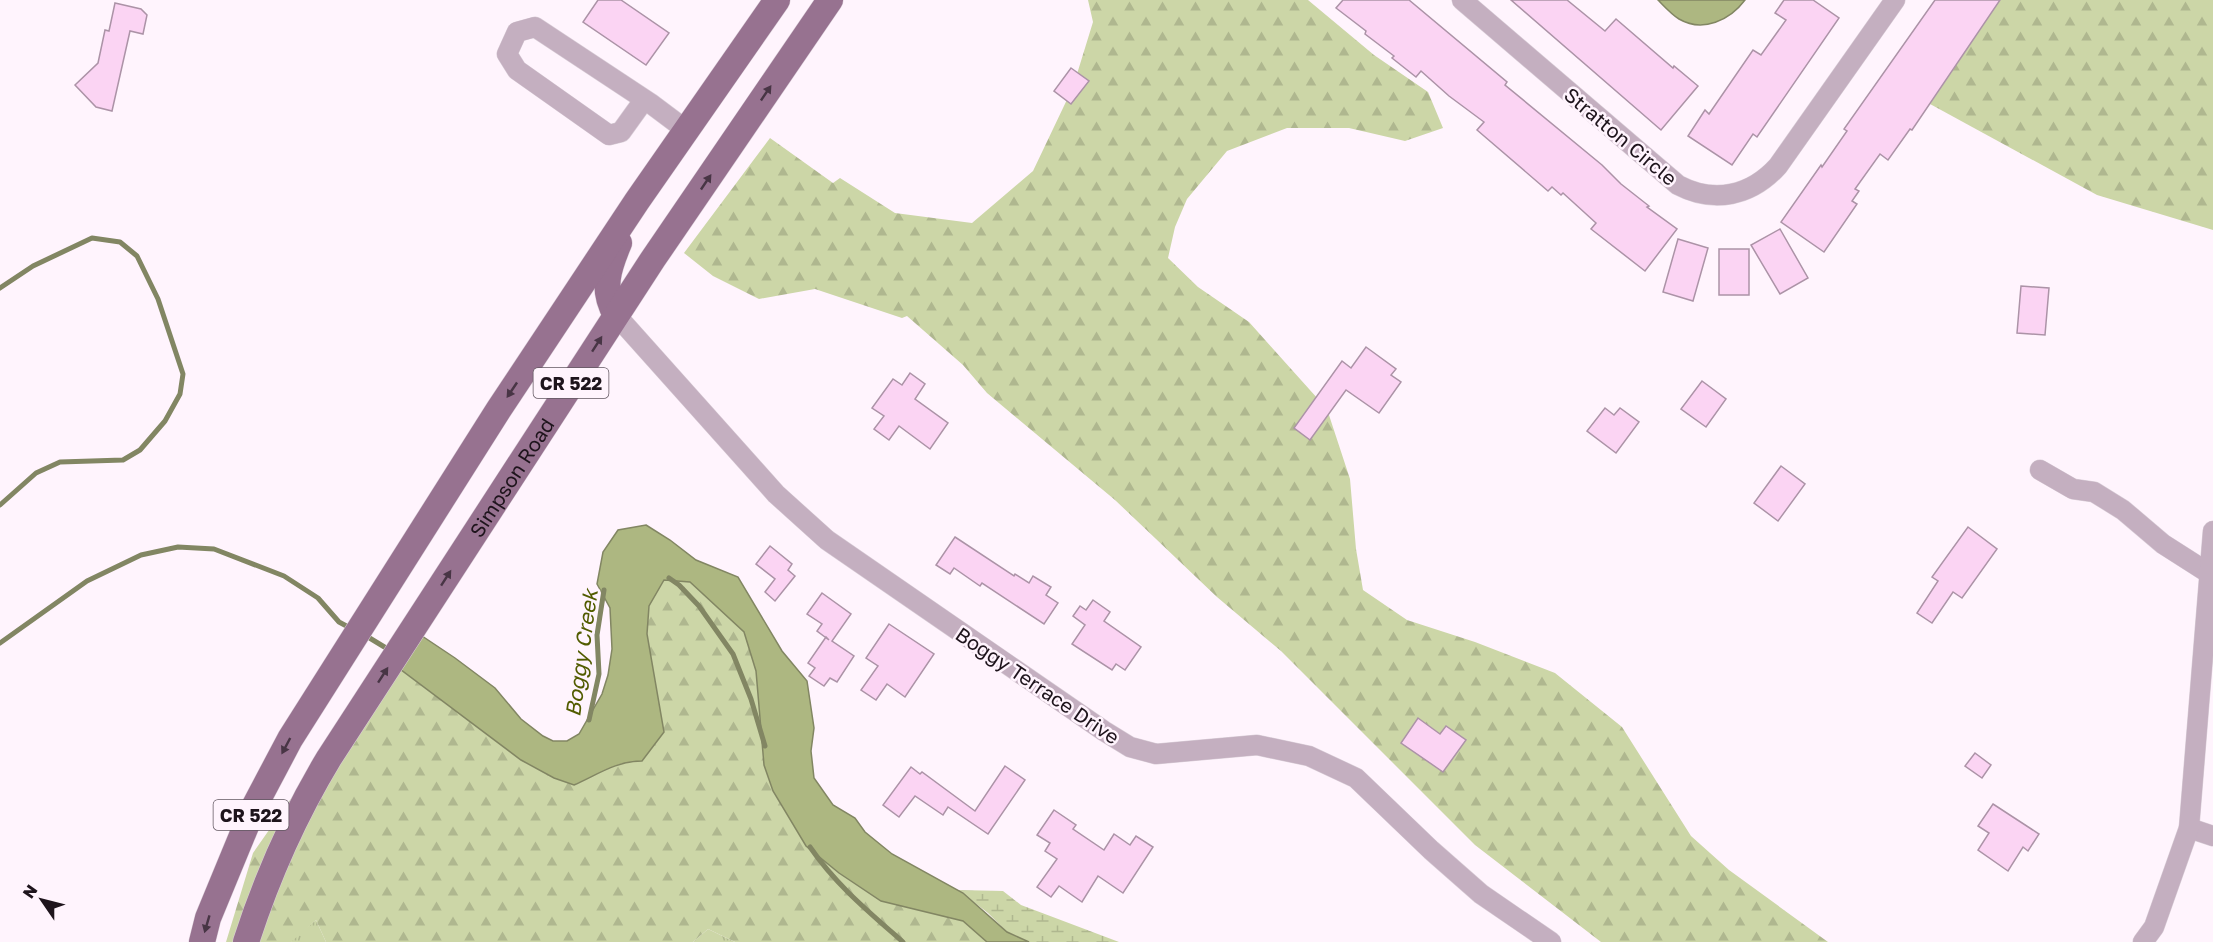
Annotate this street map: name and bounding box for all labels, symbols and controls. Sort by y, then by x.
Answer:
street label: Stratton Circle [1560,82,1682,190]
one-way arrow [760,86,772,102]
one-way arrow [700,174,711,190]
one-way arrow [591,336,602,352]
road number: CR 522 [534,368,608,398]
one-way arrow [506,382,517,398]
street label: Simpson Road [464,413,559,541]
one-way arrow [440,570,451,586]
water label: Boggy Creek [559,586,603,718]
street label: Boggy Terrace Drive [952,621,1124,749]
one-way arrow [378,666,389,683]
one-way arrow [282,737,292,755]
road number: CR 522 [214,800,288,830]
north arrow [12,870,72,930]
text: N [18,881,41,902]
one-way arrow [202,915,211,933]

